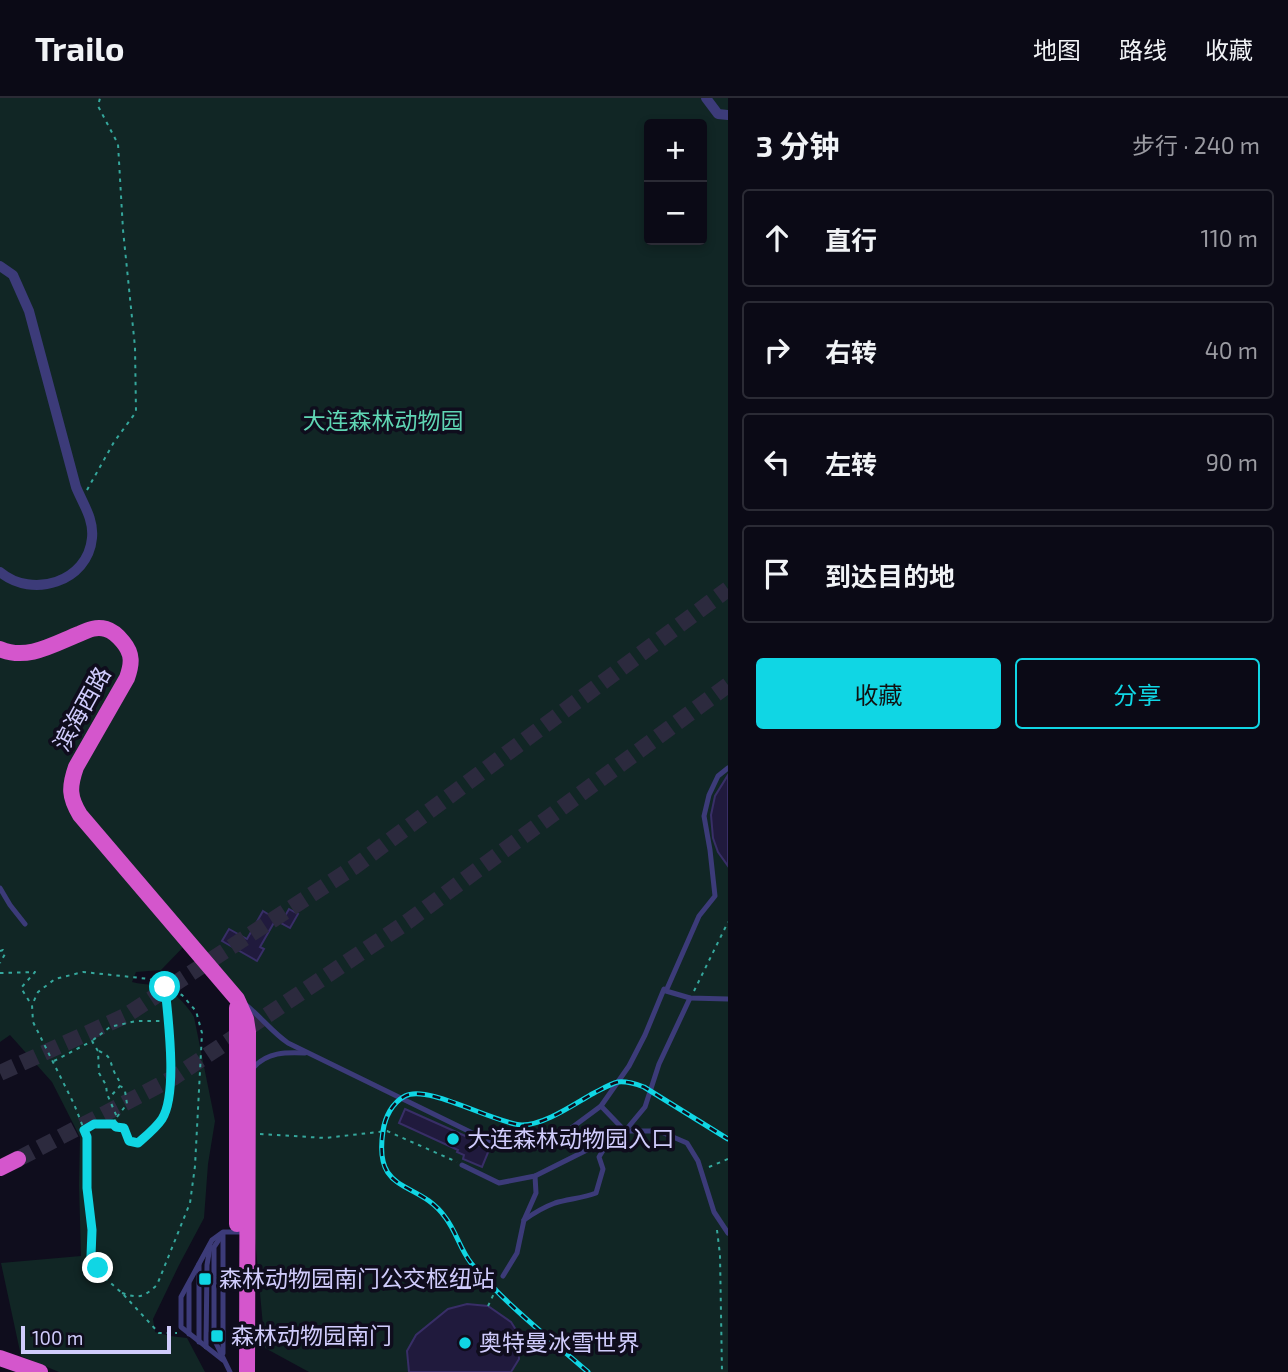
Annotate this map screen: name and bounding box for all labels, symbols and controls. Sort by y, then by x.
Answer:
text: Trailo [35,28,125,68]
text: 地图 [1033,35,1081,64]
text: 路线 [1119,35,1167,64]
text: 收藏 [1205,35,1253,64]
map controls [644,119,707,245]
button: + [644,119,707,182]
text: 3 分钟 [756,127,840,163]
text: 步行 · 240 m [1132,131,1260,159]
button: − [644,182,707,245]
icon: ahead [758,219,796,257]
text: 直行 [825,224,877,255]
text: 110 m [1201,224,1258,252]
icon: right [758,331,796,369]
text: 右转 [825,336,877,367]
text: 40 m [1205,336,1258,364]
park label: 大连森林动物园 [303,406,464,434]
icon: left [758,443,796,481]
text: 左转 [825,448,877,479]
text: 90 m [1206,448,1258,476]
icon: arrive [758,555,796,593]
text: 到达目的地 [825,560,955,591]
button: 收藏 [756,658,1001,729]
button: 分享 [1015,658,1260,729]
street label: 滨海西路 [47,661,116,756]
route start [149,971,180,1002]
place label: 大连森林动物园入口 [467,1124,674,1152]
marker: 大连森林动物园入口 [445,1131,461,1147]
route end [82,1252,113,1283]
place label: 森林动物园南门公交枢纽站 [219,1264,495,1292]
marker: 森林动物园南门公交枢纽站 [197,1271,213,1287]
place label: 森林动物园南门 [231,1321,392,1349]
scale bar [21,1323,172,1355]
text: 100 m [32,1326,83,1349]
marker: 森林动物园南门 [209,1328,225,1344]
place label: 奥特曼冰雪世界 [479,1328,640,1356]
marker: 奥特曼冰雪世界 [457,1335,473,1351]

